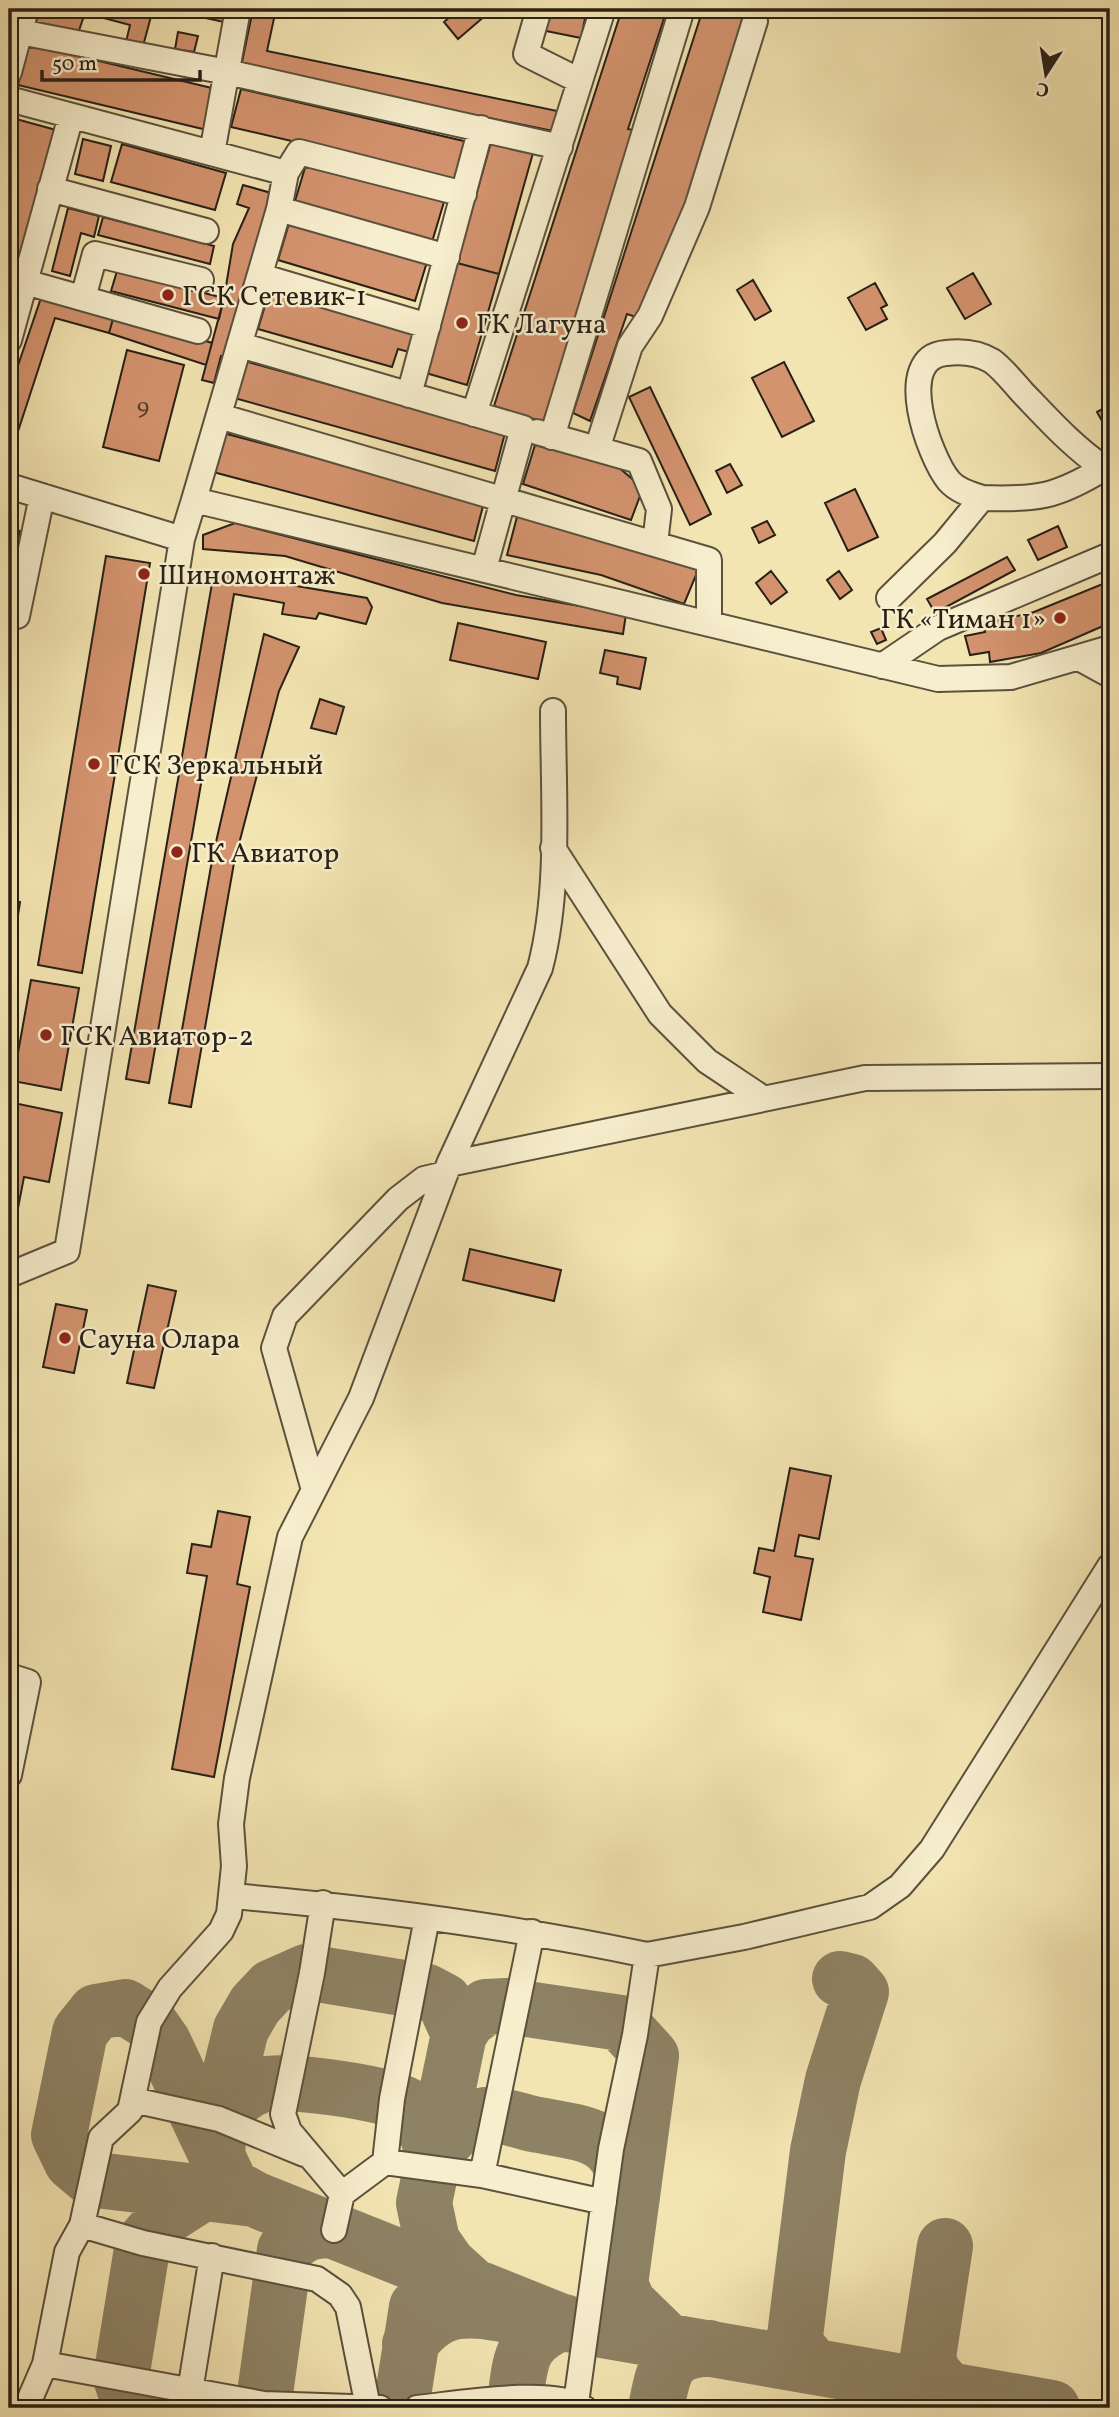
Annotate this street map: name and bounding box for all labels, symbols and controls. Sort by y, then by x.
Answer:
scale bar [42,38,200,82]
north arrow [1010,38,1080,108]
text: 50 m [52,50,97,79]
text: С [1034,75,1052,103]
place label: ГСК Сетевик-1 [182,278,367,317]
marker: ГСК Сетевик-1 [160,287,176,303]
place label: ГК Лагуна [476,306,607,345]
marker: ГК Лагуна [454,315,470,331]
house number: 9 [137,391,149,425]
place label: Шиномонтаж [158,557,336,596]
marker: Шиномонтаж [136,566,152,582]
place label: ГК «Тиман 1» [880,601,1046,640]
marker: ГК «Тиман 1» [1052,610,1068,626]
place label: ГСК Зеркальный [108,747,323,786]
marker: ГСК Зеркальный [86,756,102,772]
place label: ГК Авиатор [191,835,339,874]
marker: ГК Авиатор [169,844,185,860]
place label: ГСК Авиатор-2 [60,1018,254,1057]
marker: ГСК Авиатор-2 [38,1027,54,1043]
place label: Сауна Олара [79,1321,240,1360]
marker: Сауна Олара [57,1330,73,1346]

